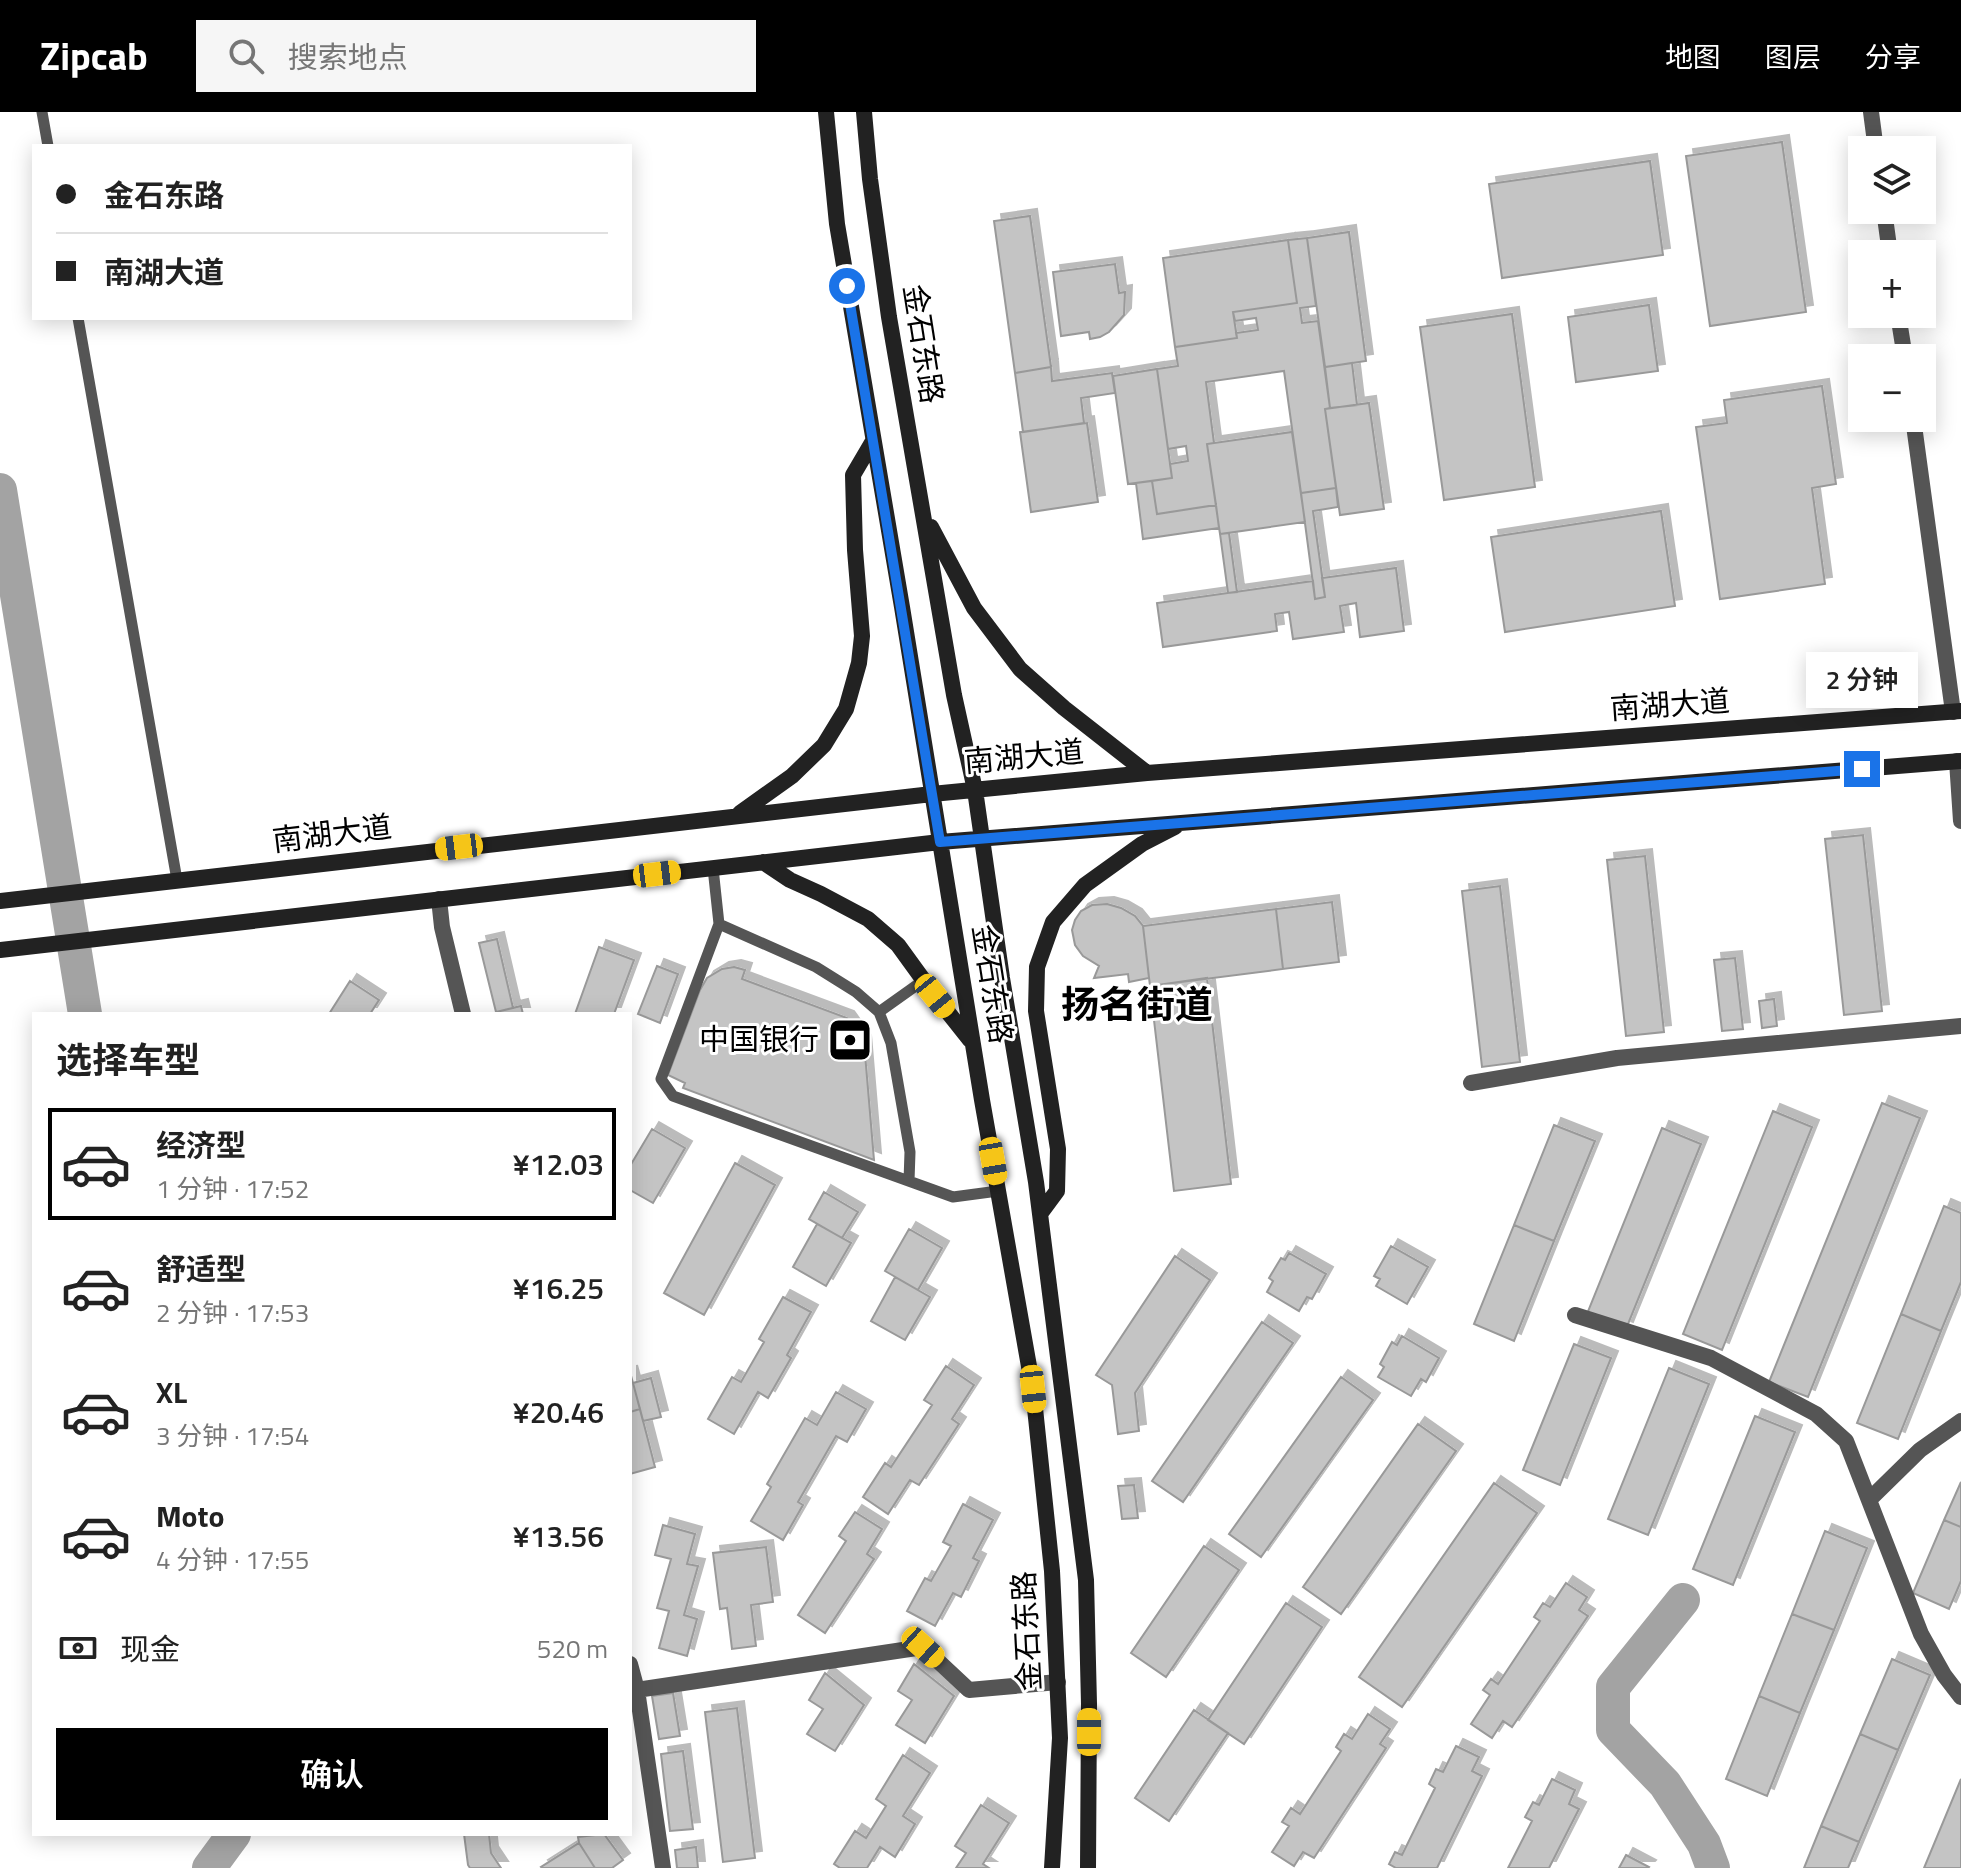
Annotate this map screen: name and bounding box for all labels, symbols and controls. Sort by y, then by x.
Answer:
search box [196,20,756,92]
text: Zipcab [40,27,148,85]
icon: search [224,34,268,78]
text: 搜索地点 [288,34,408,80]
text: 地图 [1665,35,1721,78]
text: 图层 [1765,35,1821,78]
text: 分享 [1865,35,1921,78]
map controls [1848,136,1936,432]
button: layers [1848,136,1936,224]
text: 金石东路 [104,172,224,218]
button: + [1848,240,1936,328]
text: 南湖大道 [104,249,224,295]
route start [829,268,865,304]
street label: 金石东路 [892,281,956,407]
button: − [1848,344,1936,432]
callout: 2 分钟 [1806,653,1918,709]
text: 2 分钟 [1826,660,1898,699]
street label: 南湖大道 [1608,677,1731,731]
street label: 南湖大道 [962,728,1086,784]
route end [1844,751,1880,787]
street label: 南湖大道 [270,803,394,863]
car [434,832,484,862]
car [632,859,682,889]
street label: 金石东路 [961,921,1025,1047]
car [911,970,959,1022]
district label: 扬名街道 [1061,975,1213,1033]
place label: 中国银行 [699,1016,819,1062]
bank icon: 中国银行 [826,1016,874,1064]
text: 选择车型 [56,1032,200,1087]
text: 经济型 [156,1122,246,1168]
icon: car [60,1128,132,1200]
car [977,1135,1009,1187]
text: ¥12.03 [513,1141,604,1187]
text: 1 分钟 · 17:52 [156,1169,309,1208]
text: 舒适型 [156,1246,246,1292]
icon: car [60,1252,132,1324]
text: ¥16.25 [513,1265,604,1311]
text: 2 分钟 · 17:53 [156,1293,309,1332]
car [1019,1364,1047,1414]
text: XL [156,1369,187,1415]
icon: car [60,1376,132,1448]
text: ¥20.46 [513,1389,604,1435]
text: 3 分钟 · 17:54 [156,1416,309,1455]
text: Moto [156,1493,224,1539]
icon: car [60,1500,132,1572]
text: ¥13.56 [513,1513,604,1559]
text: 4 分钟 · 17:55 [156,1540,309,1579]
street label: 金石东路 [1000,1570,1052,1692]
car [897,1622,949,1672]
icon: cash [56,1626,100,1670]
text: 现金 [120,1626,180,1672]
text: 520 m [537,1629,608,1668]
car [1077,1708,1101,1756]
button: 确认 [56,1728,608,1820]

